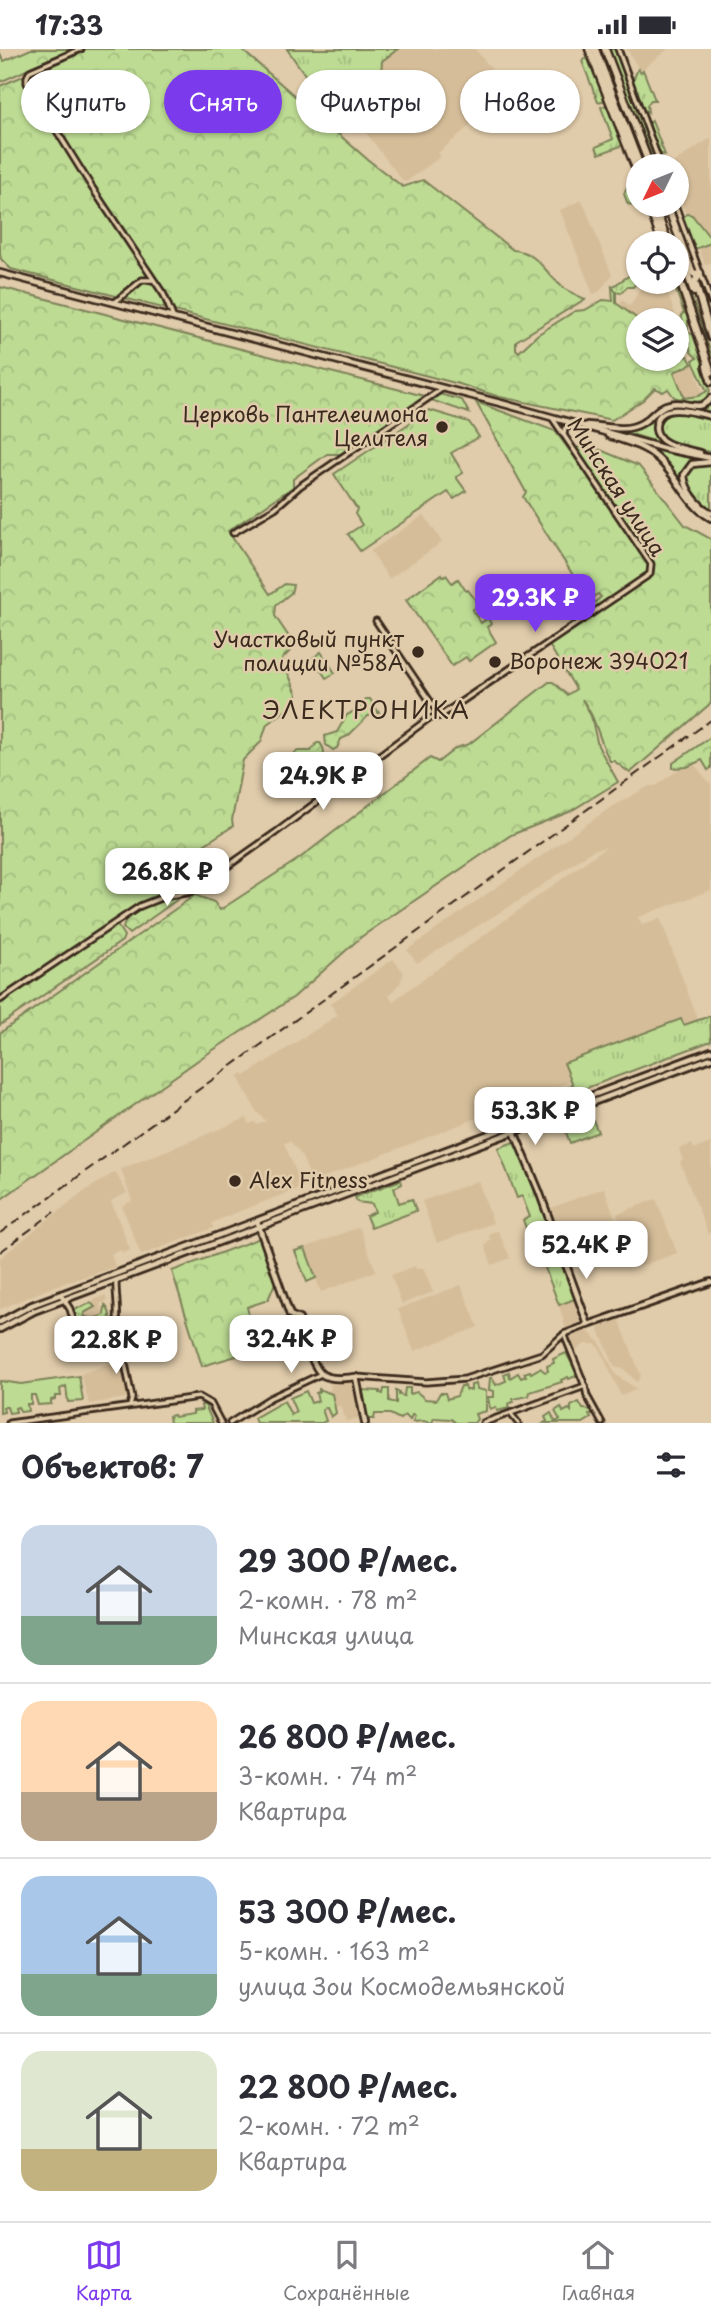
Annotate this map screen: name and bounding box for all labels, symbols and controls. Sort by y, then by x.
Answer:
text: 17:33 [35,5,103,44]
chip: Купить [21,70,150,133]
chip: Снять [164,70,282,133]
chip: Фильтры [296,70,446,133]
chip: Новое [460,70,580,133]
north arrow [626,154,690,217]
map controls [626,154,689,371]
button: locate [626,231,689,294]
button: layers [626,308,689,371]
place label: Церковь Пантелеимона Целителя [183,397,428,453]
street label: Минская улица [561,410,675,562]
marker: Церковь Пантелеимона Целителя [434,419,450,435]
pin: 29.3K ₽ [470,575,600,634]
text: 29.3K ₽ [491,579,579,614]
place label: Участковый пункт полиции №58А [214,622,405,678]
marker: Участковый пункт полиции №58А [410,644,426,660]
place label: Воронеж 394021 [509,644,688,676]
marker: Воронеж 394021 [487,654,503,670]
district label: ЭЛЕКТРОНИКА [262,691,471,727]
pin: 24.9K ₽ [258,753,388,812]
text: 24.9K ₽ [279,757,367,792]
pin: 26.8K ₽ [102,849,232,908]
text: 26.8K ₽ [121,853,213,888]
pin: 53.3K ₽ [470,1087,600,1147]
text: 53.3K ₽ [490,1092,580,1127]
place label: Alex Fitness [249,1163,368,1195]
marker: Alex Fitness [227,1173,243,1189]
pin: 52.4K ₽ [521,1221,651,1281]
text: 52.4K ₽ [541,1226,631,1261]
pin: 32.4K ₽ [226,1315,356,1375]
pin: 22.8K ₽ [51,1317,181,1376]
text: 32.4K ₽ [246,1320,336,1355]
text: 22.8K ₽ [70,1321,162,1356]
text: Объектов: 7 [21,1443,204,1488]
icon: filters [652,1446,690,1484]
text: 29 300 ₽/мес. [238,1537,458,1582]
icon: home [77,1553,161,1637]
text: 2-комн. · 78 m² [238,1582,418,1617]
text: Минская улица [238,1617,414,1652]
text: 26 800 ₽/мес. [238,1713,456,1758]
icon: home [77,1729,161,1813]
text: 3-комн. · 74 m² [238,1758,417,1793]
text: Квартира [238,1793,346,1828]
text: 53 300 ₽/мес. [238,1888,456,1933]
icon: home [77,1904,161,1988]
text: 5-комн. · 163 m² [238,1933,430,1968]
text: улица Зои Космодемьянской [238,1968,566,2003]
text: 22 800 ₽/мес. [238,2063,458,2108]
icon: home [77,2079,161,2163]
text: 2-комн. · 72 m² [238,2108,420,2143]
text: Квартира [238,2143,346,2178]
tab: Карта [76,2236,132,2306]
tab: Сохранённые [283,2236,410,2306]
tab: Главная [562,2236,635,2306]

